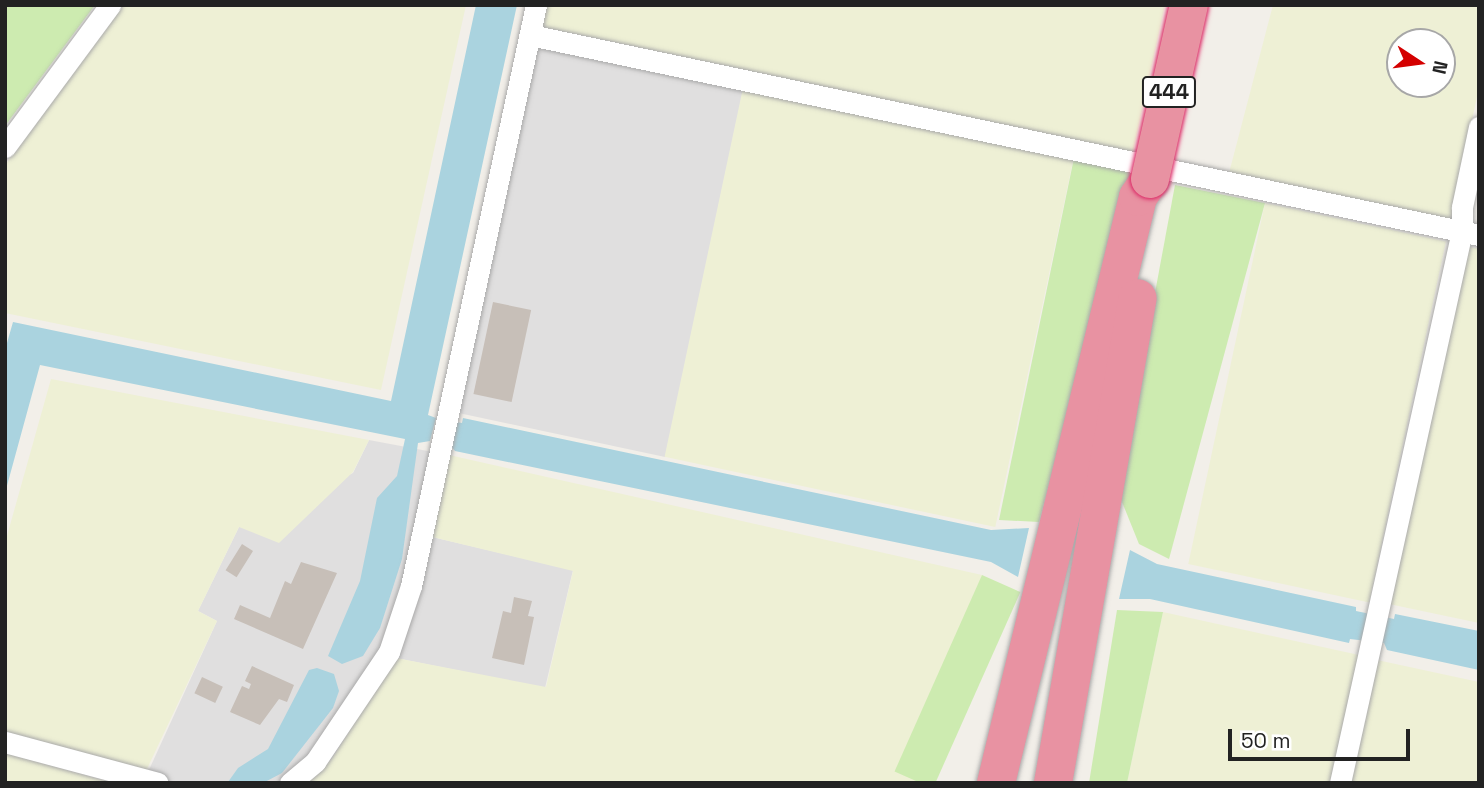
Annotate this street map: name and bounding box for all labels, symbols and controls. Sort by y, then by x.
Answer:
north arrow [1386,28,1456,98]
text: N [1426,58,1454,76]
road number: 444 [1141,74,1197,110]
scale bar [1232,714,1414,758]
text: 50 m [1241,727,1291,754]

